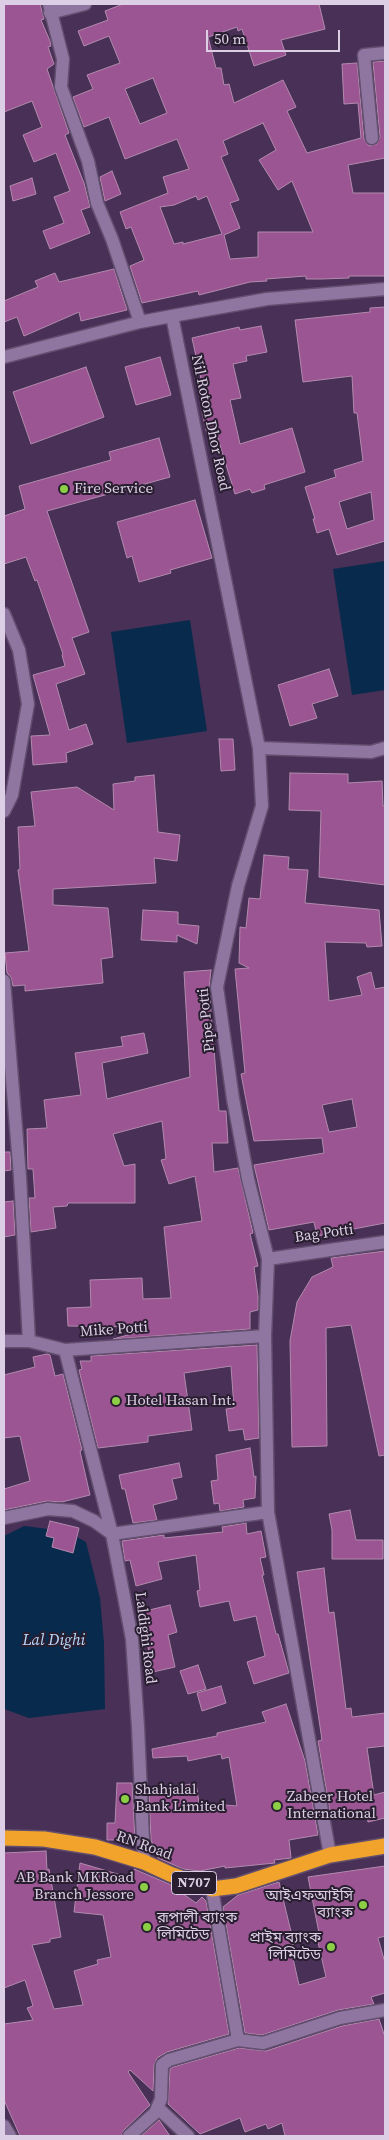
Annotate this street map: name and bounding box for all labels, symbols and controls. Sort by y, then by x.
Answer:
scale bar [209,20,343,52]
text: 50 m [214,28,246,49]
street label: Nil Roton Dhor Road [187,353,233,493]
place label: Fire Service [74,480,153,498]
marker: Fire Service [58,483,70,495]
street label: Pipe Potti [195,987,219,1053]
street label: Bag Potti [293,1221,355,1247]
street label: Mike Potti [79,1319,149,1341]
place label: Hotel Hasan Int. [126,1392,236,1410]
marker: Hotel Hasan Int. [110,1395,122,1407]
street label: Laldighi Road [130,1591,160,1685]
water label: Lal Dighi [23,1631,85,1651]
place label: Shahjalal Bank Limited [135,1781,225,1816]
place label: Zabeer Hotel International [287,1788,376,1823]
marker: Shahjalal Bank Limited [119,1793,131,1805]
marker: Zabeer Hotel International [271,1800,283,1812]
street label: RN Road [114,1828,174,1864]
place label: AB Bank MKRoad Branch Jessore [16,1869,134,1904]
road number: N707 [172,1872,216,1895]
marker: AB Bank MKRoad Branch Jessore [138,1881,150,1893]
place label: আইএফআইসি ব্যাংক [265,1887,353,1922]
marker: আইএফআইসি ব্যাংক [357,1899,369,1911]
place label: রূপালী ব্যাংক লিমিটেড [157,1909,237,1944]
marker: রূপালী ব্যাংক লিমিটেড [141,1921,153,1933]
place label: প্রাইম ব্যাংক লিমিটেড [249,1929,321,1964]
marker: প্রাইম ব্যাংক লিমিটেড [325,1941,337,1953]

